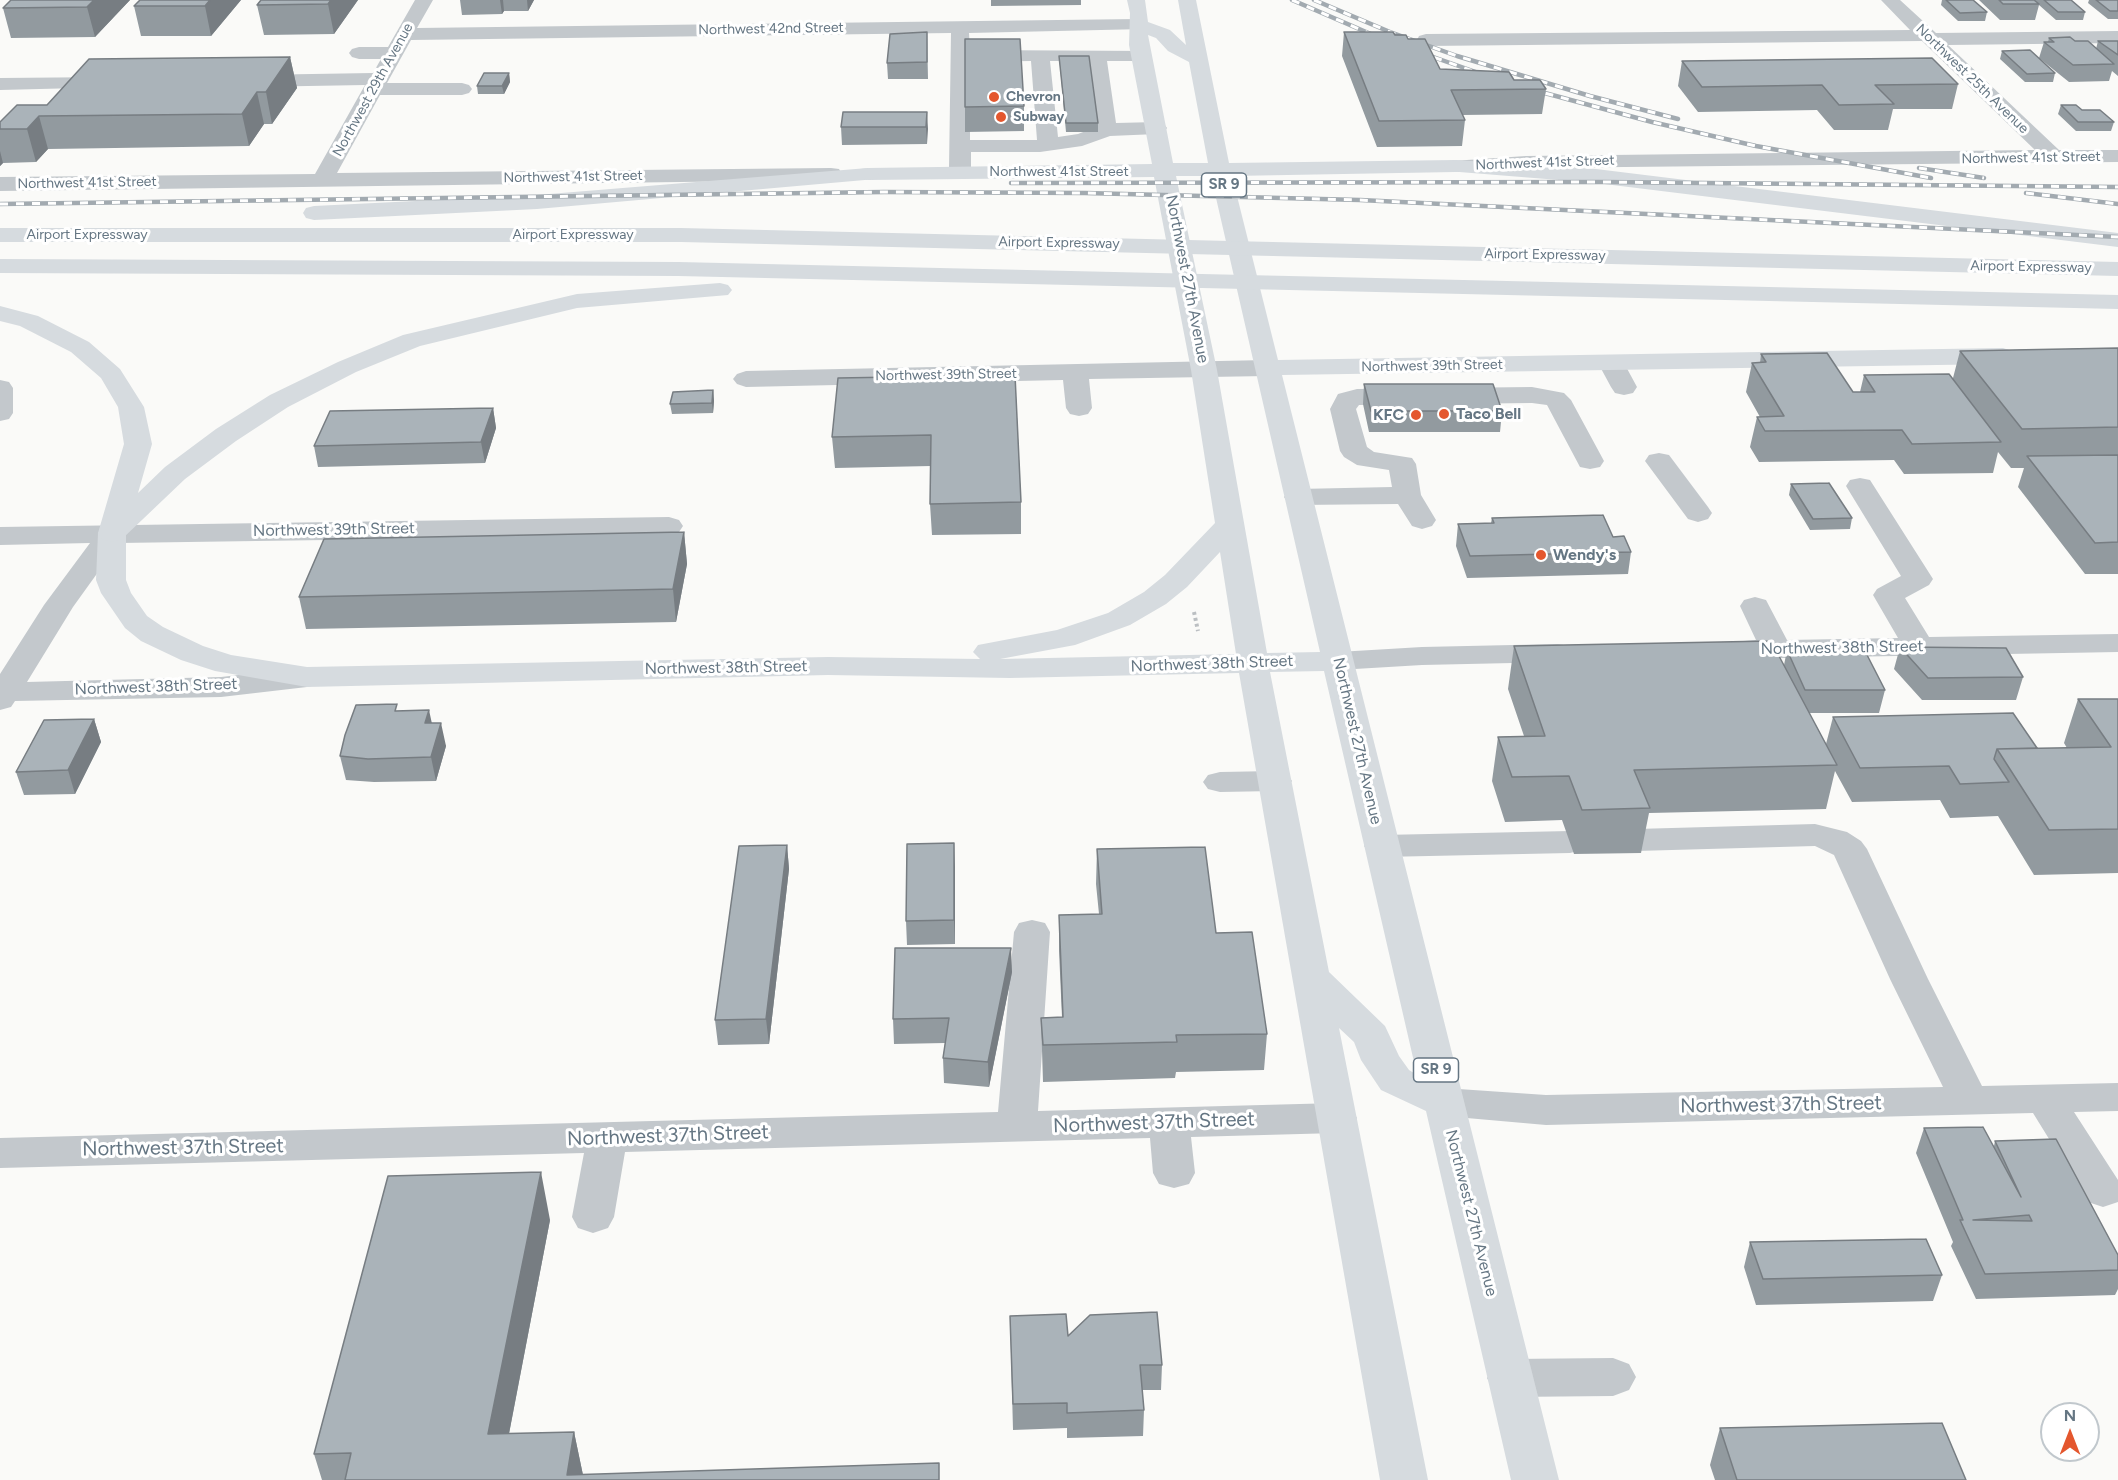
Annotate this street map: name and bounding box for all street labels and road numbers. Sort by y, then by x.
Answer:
street label: Northwest 42nd Street [698,19,844,39]
street label: Northwest 29th Avenue [329,20,417,160]
street label: Northwest 25th Avenue [1912,21,2032,137]
street label: Northwest 41st Street [1961,148,2101,168]
street label: Northwest 41st Street [1475,152,1615,174]
street label: Northwest 41st Street [989,164,1129,180]
street label: Northwest 41st Street [503,167,643,187]
street label: Northwest 41st Street [17,173,157,193]
road number: SR 9 [1202,173,1246,197]
street label: Northwest 27th Avenue [1161,193,1213,365]
street label: Airport Expressway [26,227,148,243]
street label: Airport Expressway [512,227,634,243]
street label: Airport Expressway [998,234,1120,252]
street label: Airport Expressway [1484,246,1606,264]
street label: Airport Expressway [1970,258,2092,276]
street label: Northwest 39th Street [1361,356,1503,376]
street label: Northwest 39th Street [875,365,1017,385]
street label: Northwest 39th Street [253,519,415,541]
street label: Northwest 38th Street [1760,637,1924,659]
street label: Northwest 38th Street [1130,652,1294,676]
street label: Northwest 27th Avenue [1328,656,1386,826]
street label: Northwest 38th Street [644,657,808,679]
street label: Northwest 38th Street [74,675,238,699]
road number: SR 9 [1414,1058,1458,1082]
street label: Northwest 37th Street [1680,1091,1882,1119]
street label: Northwest 37th Street [1053,1107,1255,1139]
street label: Northwest 37th Street [567,1120,769,1152]
street label: Northwest 27th Avenue [1441,1128,1501,1298]
street label: Northwest 37th Street [82,1134,284,1162]

